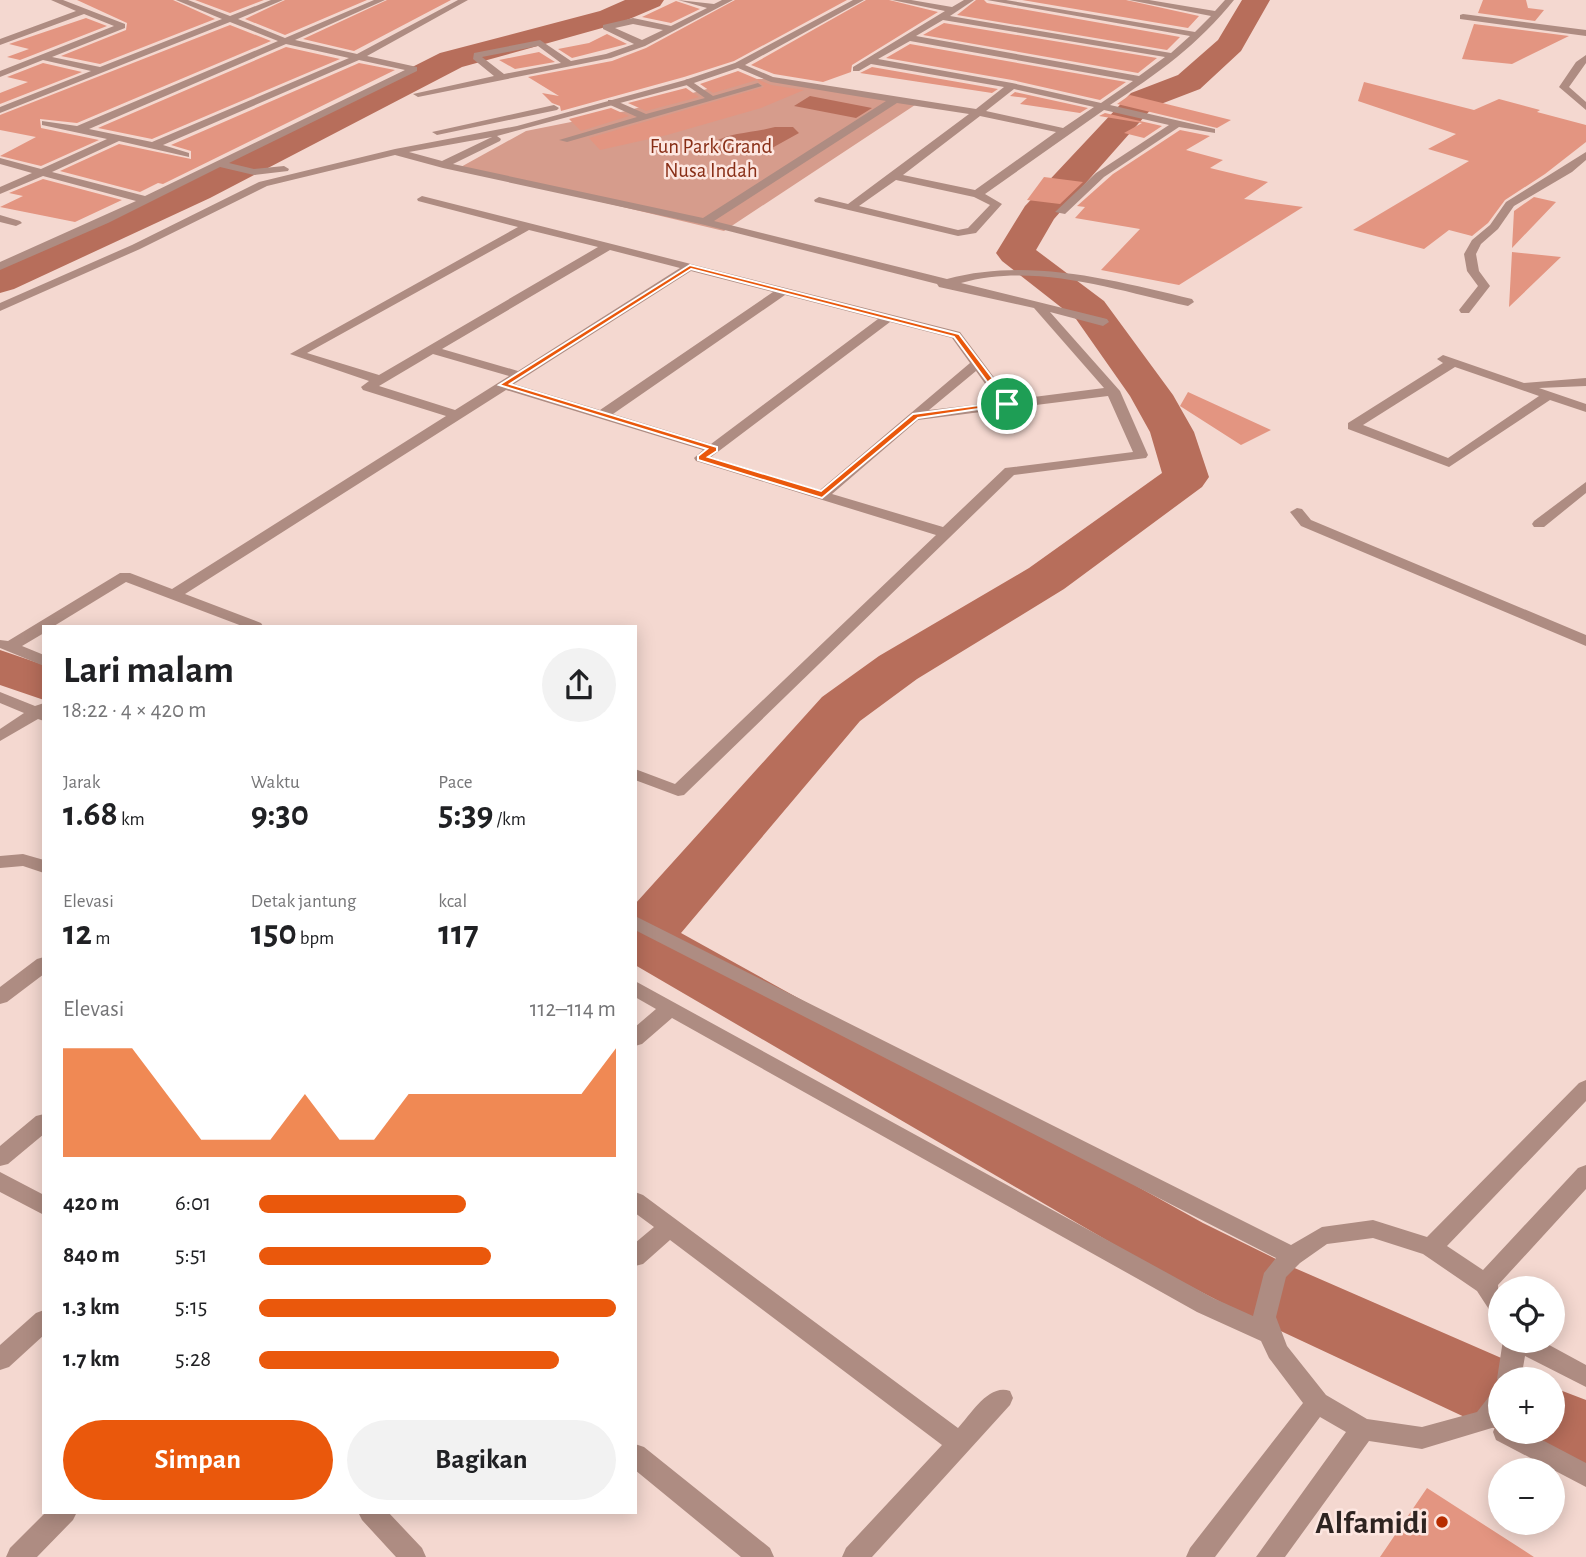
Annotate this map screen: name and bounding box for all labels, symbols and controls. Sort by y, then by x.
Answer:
park label: Fun Park Grand Nusa Indah [650,136,772,181]
pin [977,374,1037,434]
icon: arrive [988,385,1026,423]
button: share [542,648,616,722]
text: Lari malam [63,652,234,690]
text: 18:22 · 4 × 420 m [63,699,206,722]
text: Jarak [63,773,101,792]
text: Waktu [251,773,300,792]
text: Pace [438,773,473,792]
text: 1.68 [63,797,118,832]
text: 9:30 [251,797,309,832]
text: 5:39 [438,797,493,832]
text: km [118,810,145,829]
text: /km [493,810,526,829]
text: Elevasi [63,892,114,911]
text: Detak jantung [251,892,356,911]
text: kcal [438,892,467,911]
text: 12 [63,916,92,951]
text: 150 [251,916,297,951]
text: 117 [438,916,479,951]
text: m [92,929,110,948]
text: bpm [297,929,334,948]
text: Elevasi [63,998,124,1021]
text: 112–114 m [530,998,616,1021]
text: 420 m [63,1192,119,1215]
text: 6:01 [175,1192,211,1215]
text: 840 m [63,1244,120,1267]
text: 5:51 [175,1244,207,1267]
map controls [1488,1276,1565,1535]
button: locate [1488,1276,1565,1353]
text: 1.3 km [63,1296,120,1319]
text: 5:15 [175,1296,207,1319]
text: 1.7 km [63,1348,120,1371]
text: 5:28 [175,1348,211,1371]
button: + [1488,1367,1565,1444]
button: Simpan [63,1420,333,1500]
button: Bagikan [347,1420,616,1500]
button: − [1488,1458,1565,1535]
place label: Alfamidi [1315,1507,1428,1539]
marker: Alfamidi [1434,1514,1450,1530]

